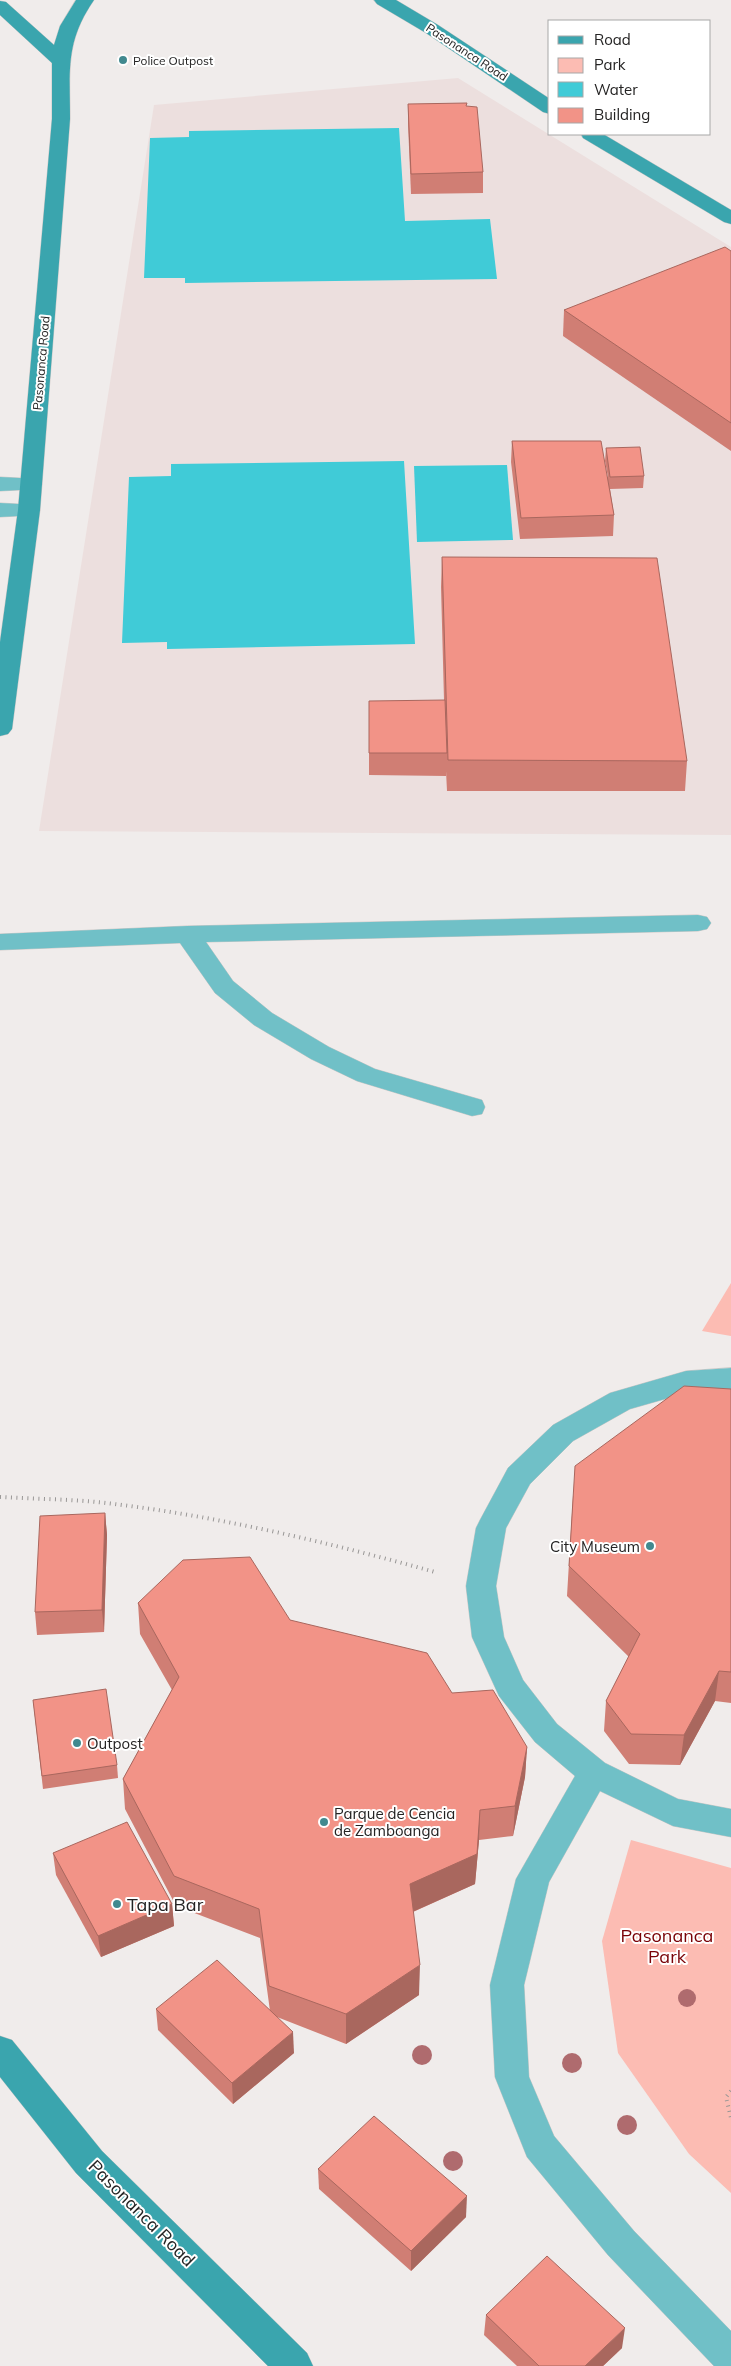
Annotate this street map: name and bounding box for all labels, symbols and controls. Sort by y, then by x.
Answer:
street label: Pasonanca Road [423,20,511,84]
legend [548,20,711,135]
text: Road [594,30,631,49]
place label: Police Outpost [133,53,213,68]
marker: Police Outpost [117,54,129,66]
text: Park [594,55,626,74]
text: Water [594,80,638,99]
text: Building [594,105,650,124]
street label: Pasonanca Road [29,315,53,411]
place label: City Museum [550,1537,640,1556]
marker: City Museum [644,1540,656,1552]
place label: Outpost [87,1734,143,1753]
marker: Outpost [71,1737,83,1749]
place label: Parque de Cencia de Zamboanga [334,1804,455,1840]
marker: Parque de Cencia de Zamboanga [318,1816,330,1828]
place label: Tapa Bar [127,1893,204,1916]
marker: Tapa Bar [111,1898,123,1910]
park label: Pasonanca Park [621,1924,713,1968]
street label: Pasonanca Road [84,2155,200,2271]

